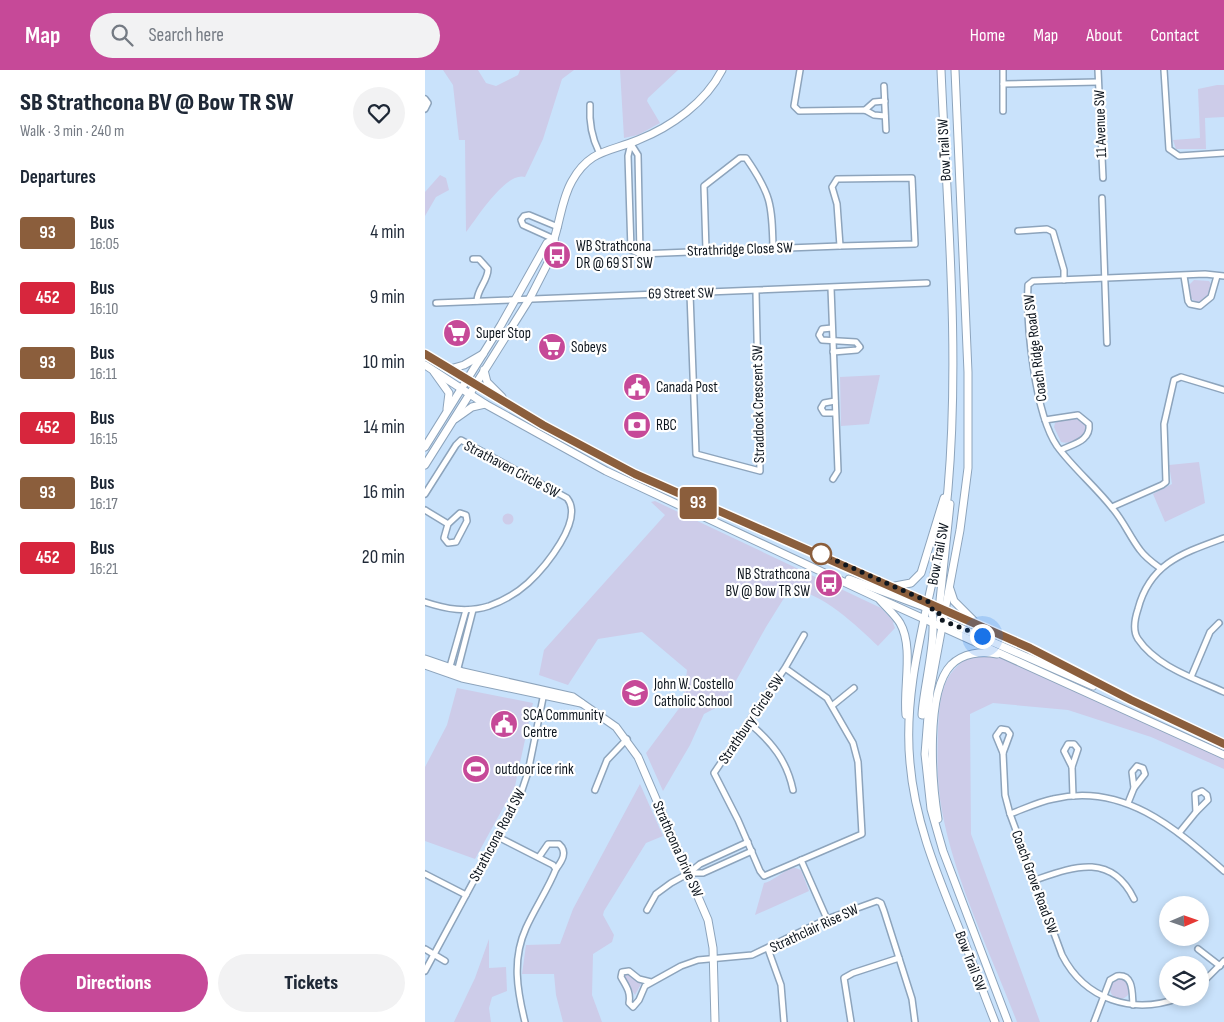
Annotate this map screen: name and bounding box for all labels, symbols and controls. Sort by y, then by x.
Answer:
search box [90,13,440,58]
text: Map [25,21,60,50]
icon: search [108,21,136,49]
text: Search here [148,24,224,47]
text: Home [970,25,1005,46]
text: Map [1033,25,1058,46]
text: About [1086,25,1122,46]
text: Contact [1150,25,1199,46]
button: heart [353,87,405,139]
text: SB Strathcona BV @ Bow TR SW [20,88,293,117]
street label: 11 Avenue SW [1090,89,1111,158]
street label: Bow Trail SW [933,118,956,182]
text: Walk · 3 min · 240 m [20,122,124,141]
text: Departures [20,166,96,189]
text: Bus [90,212,115,235]
text: 4 min [370,221,405,244]
text: 93 [39,222,56,243]
text: 16:05 [90,235,119,254]
place label: WB Strathcona DR @ 69 ST SW [576,237,653,273]
street label: Strathridge Close SW [687,238,793,261]
bus stop icon: WB Strathcona DR @ 69 ST SW [542,240,572,270]
text: Bus [90,277,115,300]
street label: 69 Street SW [648,283,714,304]
text: 9 min [370,286,405,309]
text: 452 [35,287,60,308]
street label: Coach Ridge Road SW [1019,293,1051,403]
text: 16:10 [90,300,118,319]
supermarket icon: Super Stop [442,318,472,348]
place label: Super Stop [476,324,531,343]
supermarket icon: Sobeys [537,332,567,362]
place label: Sobeys [571,338,607,357]
text: Bus [90,342,115,365]
street label: Straddock Crescent SW [748,345,769,463]
text: 10 min [363,351,405,374]
text: 93 [39,352,56,373]
text: 16:11 [90,365,117,384]
public building icon: Canada Post [622,372,652,402]
place label: Canada Post [656,378,718,397]
text: Bus [90,407,115,430]
bank icon: RBC [622,410,652,440]
text: 14 min [364,416,405,439]
place label: RBC [656,416,677,435]
text: 452 [35,417,60,438]
text: 16:15 [90,430,118,449]
street label: Strathaven Circle SW [461,436,563,503]
text: Bus [90,472,115,495]
text: 16 min [363,481,405,504]
text: 93 [39,482,56,503]
line badge: 93 [675,487,721,519]
text: 93 [690,492,706,513]
text: 16:17 [90,495,118,514]
street label: Bow Trail SW [923,521,954,587]
text: Bus [90,537,115,560]
unlabelled marker [810,543,832,565]
text: 20 min [362,546,405,569]
text: 452 [35,547,60,568]
text: 16:21 [90,560,118,579]
place label: NB Strathcona BV @ Bow TR SW [725,565,810,601]
bus stop icon: NB Strathcona BV @ Bow TR SW [814,568,844,598]
your location [970,624,995,649]
street label: Strathbury Circle SW [714,670,789,768]
place label: John W. Costello Catholic School [653,675,734,711]
school or university icon: John W. Costello Catholic School [620,678,650,708]
place label: SCA Community Centre [523,706,604,742]
public building icon: SCA Community Centre [489,709,519,739]
sports icon: outdoor ice rink [461,754,491,784]
place label: outdoor ice rink [495,760,574,779]
street label: Strathcona Road SW [465,785,530,885]
street label: Strathcona Drive SW [648,798,707,900]
street label: Coach Grove Road SW [1007,828,1062,937]
north arrow [1159,896,1209,946]
map controls [1159,896,1209,1006]
street label: Strathclair Rise SW [767,900,862,957]
street label: Bow Trail SW [950,929,991,994]
button: Directions [20,954,208,1012]
button: Tickets [218,954,405,1012]
button: layers [1159,956,1209,1006]

